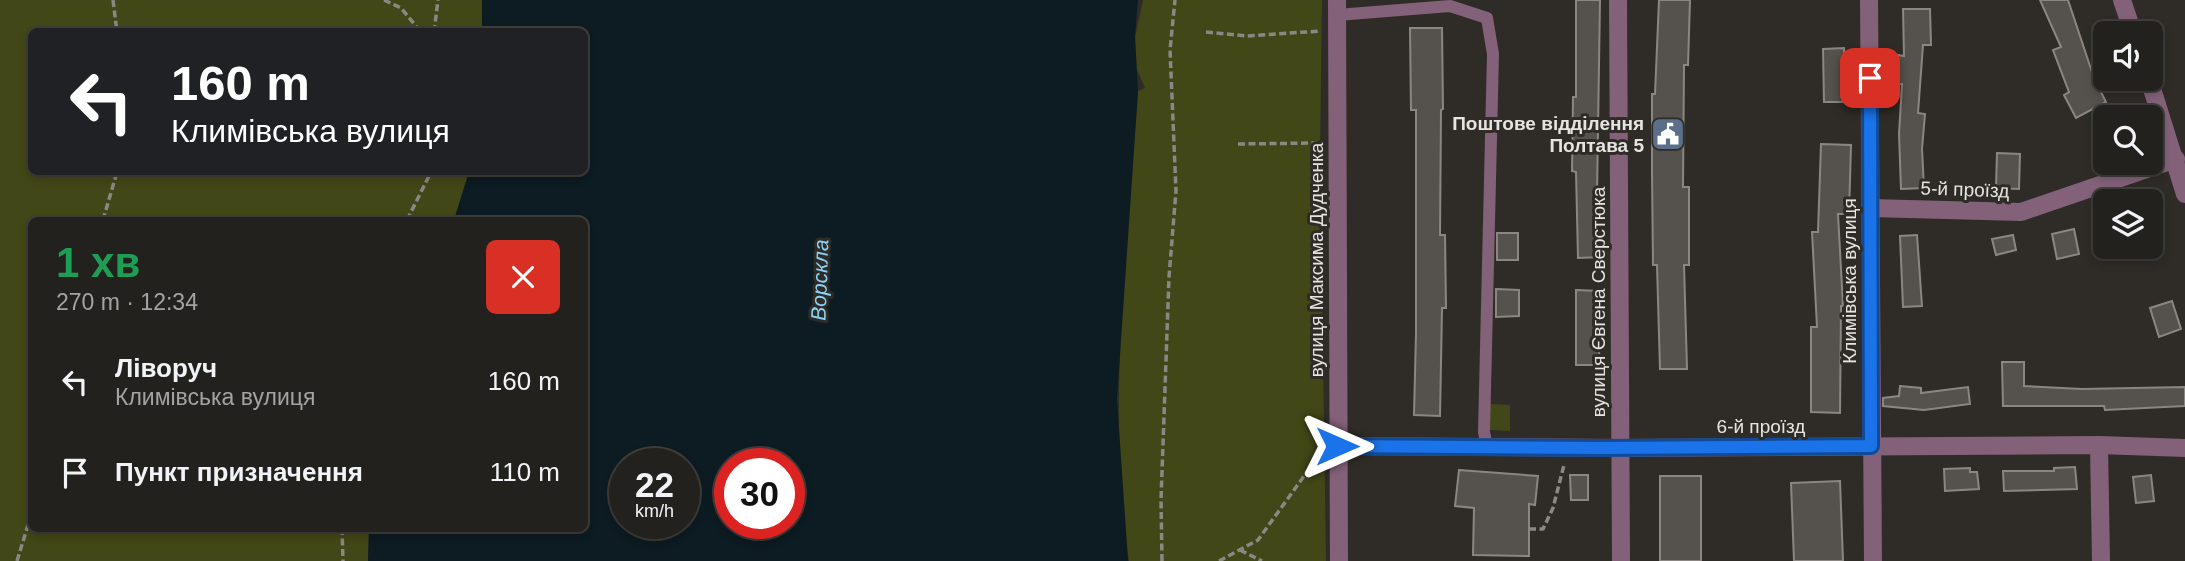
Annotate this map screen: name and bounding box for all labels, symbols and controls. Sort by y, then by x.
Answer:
map controls [2093,21,2163,259]
button: sound [2093,21,2163,91]
pin [1840,48,1900,108]
icon: left [56,56,147,147]
text: 160 m [171,56,310,110]
icon: arrive [1851,59,1889,97]
button: search [2093,105,2163,175]
text: Климівська вулиця [171,113,450,149]
place label: Поштове відділення Полтава 5 [1452,113,1644,156]
public building icon: Поштове відділення Полтава 5 [1649,115,1687,153]
street label: вулиця Максима Дудченка [1306,142,1327,377]
street label: 5-й проїзд [1920,177,2010,202]
street label: вулиця Євгена Сверстюка [1588,186,1609,417]
button: layers [2093,189,2163,259]
street label: Климівська вулиця [1839,198,1860,364]
text: 1 хв [56,239,140,286]
water label: Ворскла [807,239,832,321]
button: close [486,240,560,314]
text: 270 m · 12:34 [56,289,198,315]
text: Ліворуч [115,353,217,383]
icon: left [56,363,94,401]
text: 160 m [488,366,560,396]
text: Климівська вулиця [115,384,315,410]
position arrow [1300,409,1374,483]
street label: 6-й проїзд [1717,416,1805,437]
speed limit sign: 30 [714,448,805,539]
icon: arrive [56,454,94,492]
text: Пункт призначення [115,457,363,487]
text: 110 m [490,457,560,487]
text: 22 [635,465,674,504]
text: km/h [635,501,674,521]

